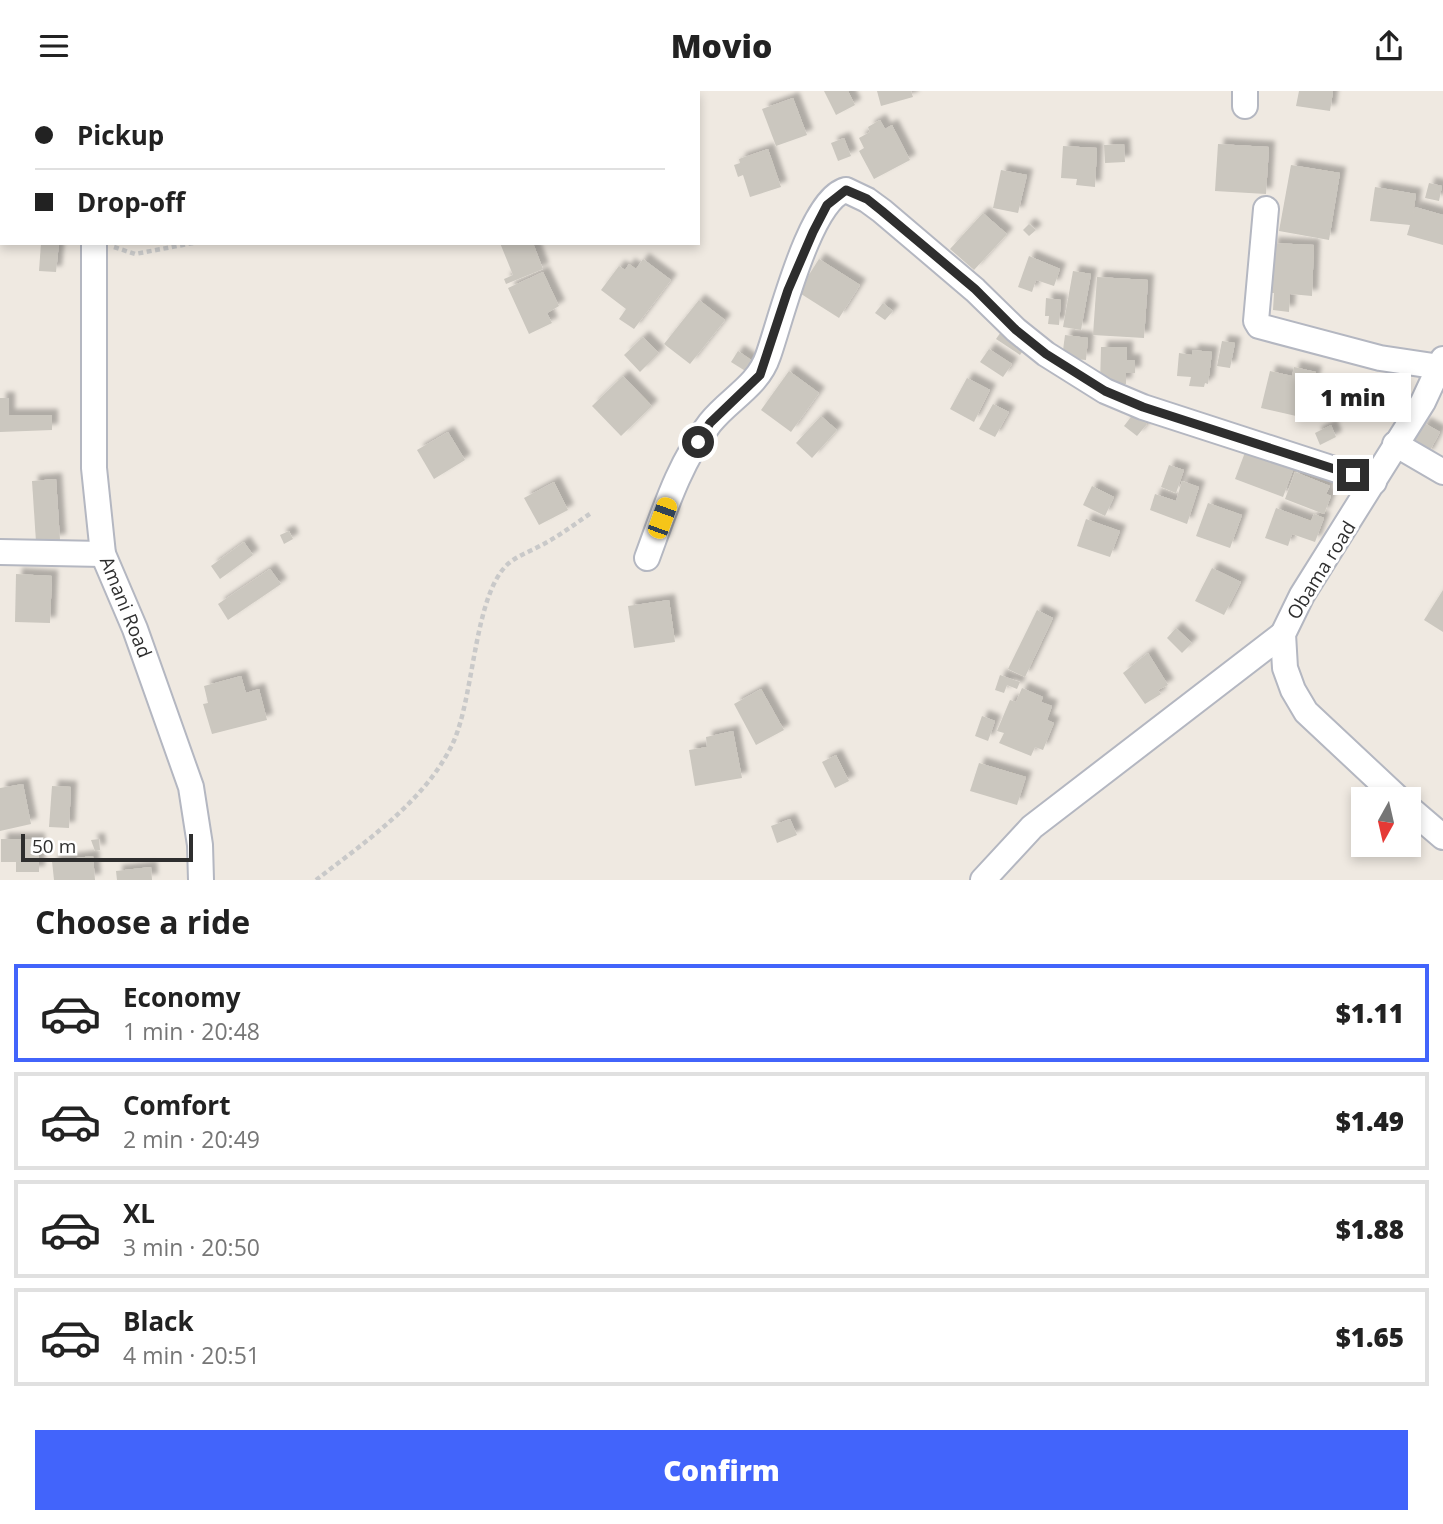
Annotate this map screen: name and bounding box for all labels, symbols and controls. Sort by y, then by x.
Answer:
text: Movio [671,24,772,67]
icon: menu [35,27,73,65]
icon: share [1370,27,1408,65]
text: Pickup [77,117,164,153]
text: Drop-off [77,184,185,220]
callout: 1 min [1295,373,1411,423]
text: 1 min [1320,381,1386,413]
route start [682,426,714,458]
route end [1337,459,1369,491]
car [645,495,680,541]
street label: Obama road [1280,516,1362,624]
street label: Amani Road [94,553,158,661]
north arrow [1351,787,1421,857]
map controls [1351,787,1421,857]
scale bar [21,831,192,863]
text: 50 m [32,833,76,859]
text: Choose a ride [35,900,250,943]
text: Economy [123,979,241,1015]
icon: car [39,982,102,1045]
text: $1.11 [1336,995,1404,1031]
text: 1 min · 20:48 [123,1015,260,1047]
text: Comfort [123,1087,230,1123]
icon: car [39,1090,102,1153]
text: $1.49 [1336,1103,1404,1139]
text: 2 min · 20:49 [123,1123,260,1155]
text: XL [123,1195,155,1231]
icon: car [39,1198,102,1261]
text: $1.88 [1336,1211,1404,1247]
text: 3 min · 20:50 [123,1231,260,1263]
text: Black [123,1303,194,1339]
icon: car [39,1306,102,1369]
text: $1.65 [1336,1319,1404,1355]
text: 4 min · 20:51 [123,1339,260,1371]
button: Confirm [35,1430,1408,1510]

